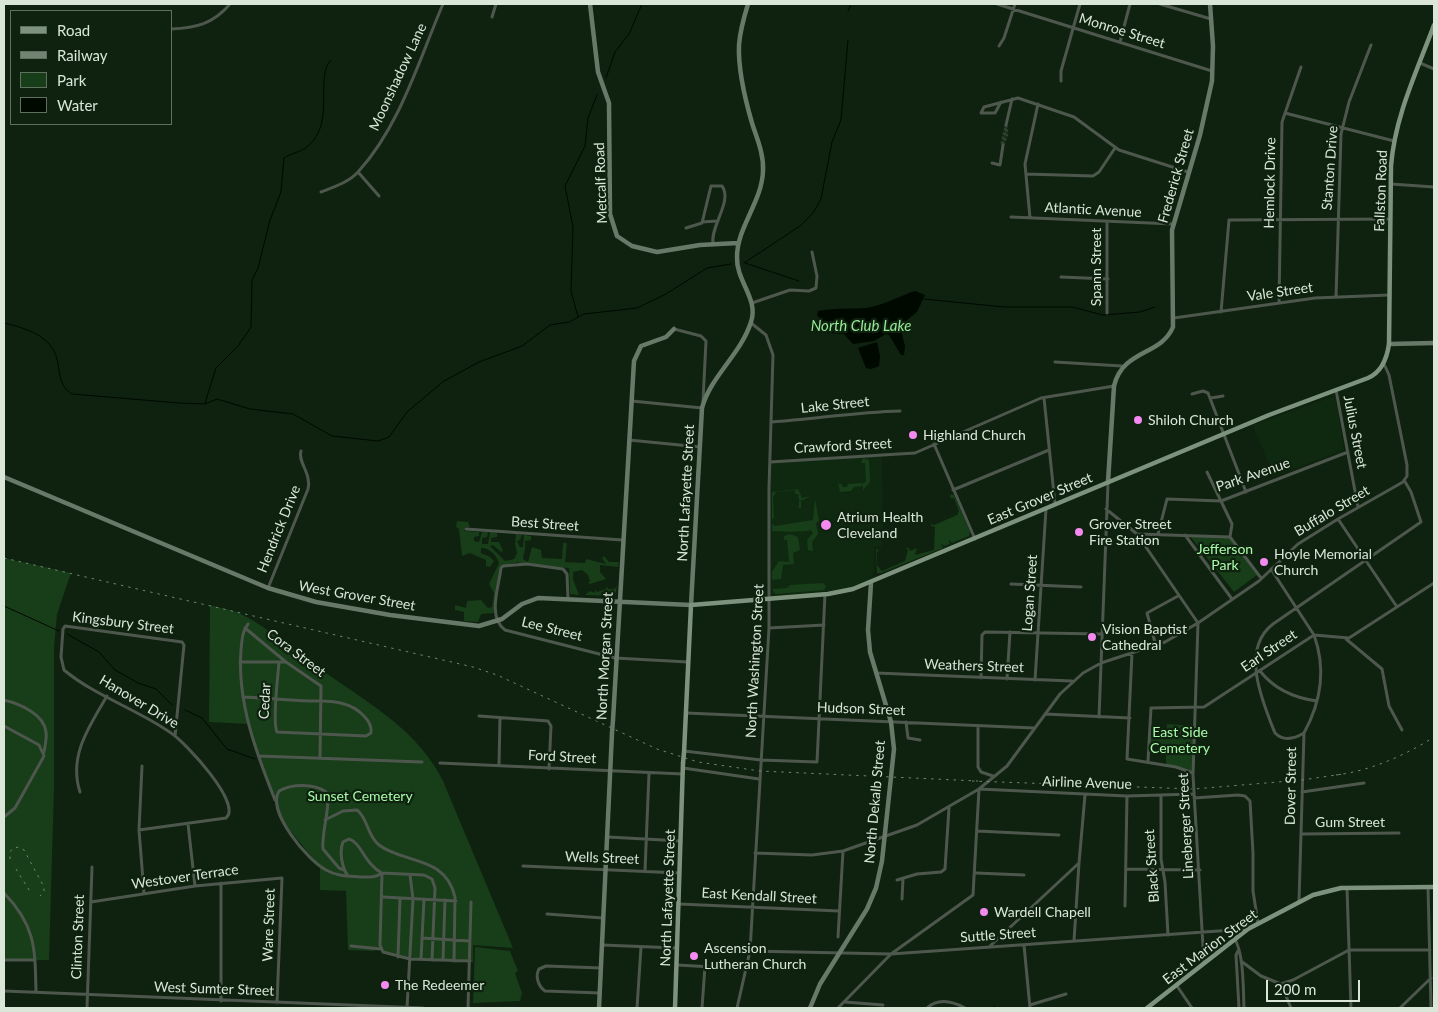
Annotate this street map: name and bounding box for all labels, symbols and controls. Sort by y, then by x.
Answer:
legend [10,10,172,125]
street label: Monroe Street [1077,10,1167,52]
street label: Moonshadow Lane [366,20,430,134]
text: Road [57,21,90,39]
text: Railway [57,46,108,64]
text: Park [57,71,86,89]
text: Water [57,96,98,114]
street label: Stanton Drive [1319,125,1341,211]
street label: Frederick Street [1154,127,1198,225]
street label: Hemlock Drive [1261,137,1279,229]
street label: Metcalf Road [591,142,611,224]
street label: Fallston Road [1371,150,1391,232]
street label: Atlantic Avenue [1044,199,1142,221]
street label: Spann Street [1088,228,1104,306]
street label: Vale Street [1246,279,1314,305]
water label: North Club Lake [811,317,911,335]
street label: Lake Street [800,393,870,417]
street label: Julius Street [1340,394,1370,470]
place label: Shiloh Church [1148,412,1234,428]
marker: Shiloh Church [1132,414,1144,426]
street label: North Lafayette Street [674,424,698,562]
place label: Highland Church [923,427,1026,443]
marker: Highland Church [907,429,919,441]
street label: Crawford Street [794,435,892,457]
street label: Park Avenue [1214,454,1292,496]
street label: East Grover Street [985,469,1095,529]
street label: Buffalo Street [1291,482,1373,540]
street label: Hendrick Drive [254,483,304,575]
place label: Atrium Health Cleveland [837,509,923,542]
street label: Best Street [511,513,579,535]
place label: Grover Street Fire Station [1089,516,1172,548]
marker: Atrium Health Cleveland [819,518,833,532]
marker: Grover Street Fire Station [1073,526,1085,538]
park label: Jefferson Park [1197,541,1253,574]
place label: Hoyle Memorial Church [1274,546,1372,578]
street label: Logan Street [1019,554,1041,632]
marker: Hoyle Memorial Church [1258,556,1270,568]
street label: West Grover Street [297,577,417,615]
street label: North Washington Street [743,584,767,738]
street label: North Morgan Street [593,592,617,720]
street label: Kingsbury Street [71,608,175,638]
street label: Lee Street [520,613,584,645]
place label: Vision Baptist Cathedral [1102,621,1187,654]
street label: Cora Street [263,625,329,681]
street label: Earl Street [1238,626,1300,676]
marker: Vision Baptist Cathedral [1086,631,1098,643]
street label: Weathers Street [924,656,1024,676]
street label: Hanover Drive [96,672,182,732]
street label: Cedar [256,682,274,720]
street label: Hudson Street [817,699,905,719]
park label: East Side Cemetery [1150,724,1210,756]
street label: North Dekalb Street [861,740,889,864]
street label: Ford Street [527,747,597,767]
street label: Dover Street [1282,747,1300,825]
street label: Airline Avenue [1042,773,1132,793]
street label: Lineberger Street [1175,773,1197,879]
park label: Sunset Cemetery [307,788,413,804]
street label: Gum Street [1315,814,1385,830]
street label: North Lafayette Street [657,829,679,967]
street label: Black Street [1141,829,1163,903]
street label: Wells Street [565,848,639,868]
street label: Westover Terrace [130,861,240,893]
street label: East Kendall Street [701,885,817,907]
street label: Ware Street [259,888,279,962]
street label: Clinton Street [68,894,88,980]
place label: Wardell Chapell [994,904,1091,920]
marker: Wardell Chapell [978,906,990,918]
street label: East Marion Street [1159,906,1261,988]
street label: Suttle Street [960,924,1036,946]
place label: Ascension Lutheran Church [704,940,806,972]
marker: Ascension Lutheran Church [688,950,700,962]
scale bar [1268,970,1362,1002]
place label: The Redeemer [395,977,484,993]
street label: West Sumter Street [154,979,274,999]
marker: The Redeemer [379,979,391,991]
text: 200 m [1274,980,1316,998]

